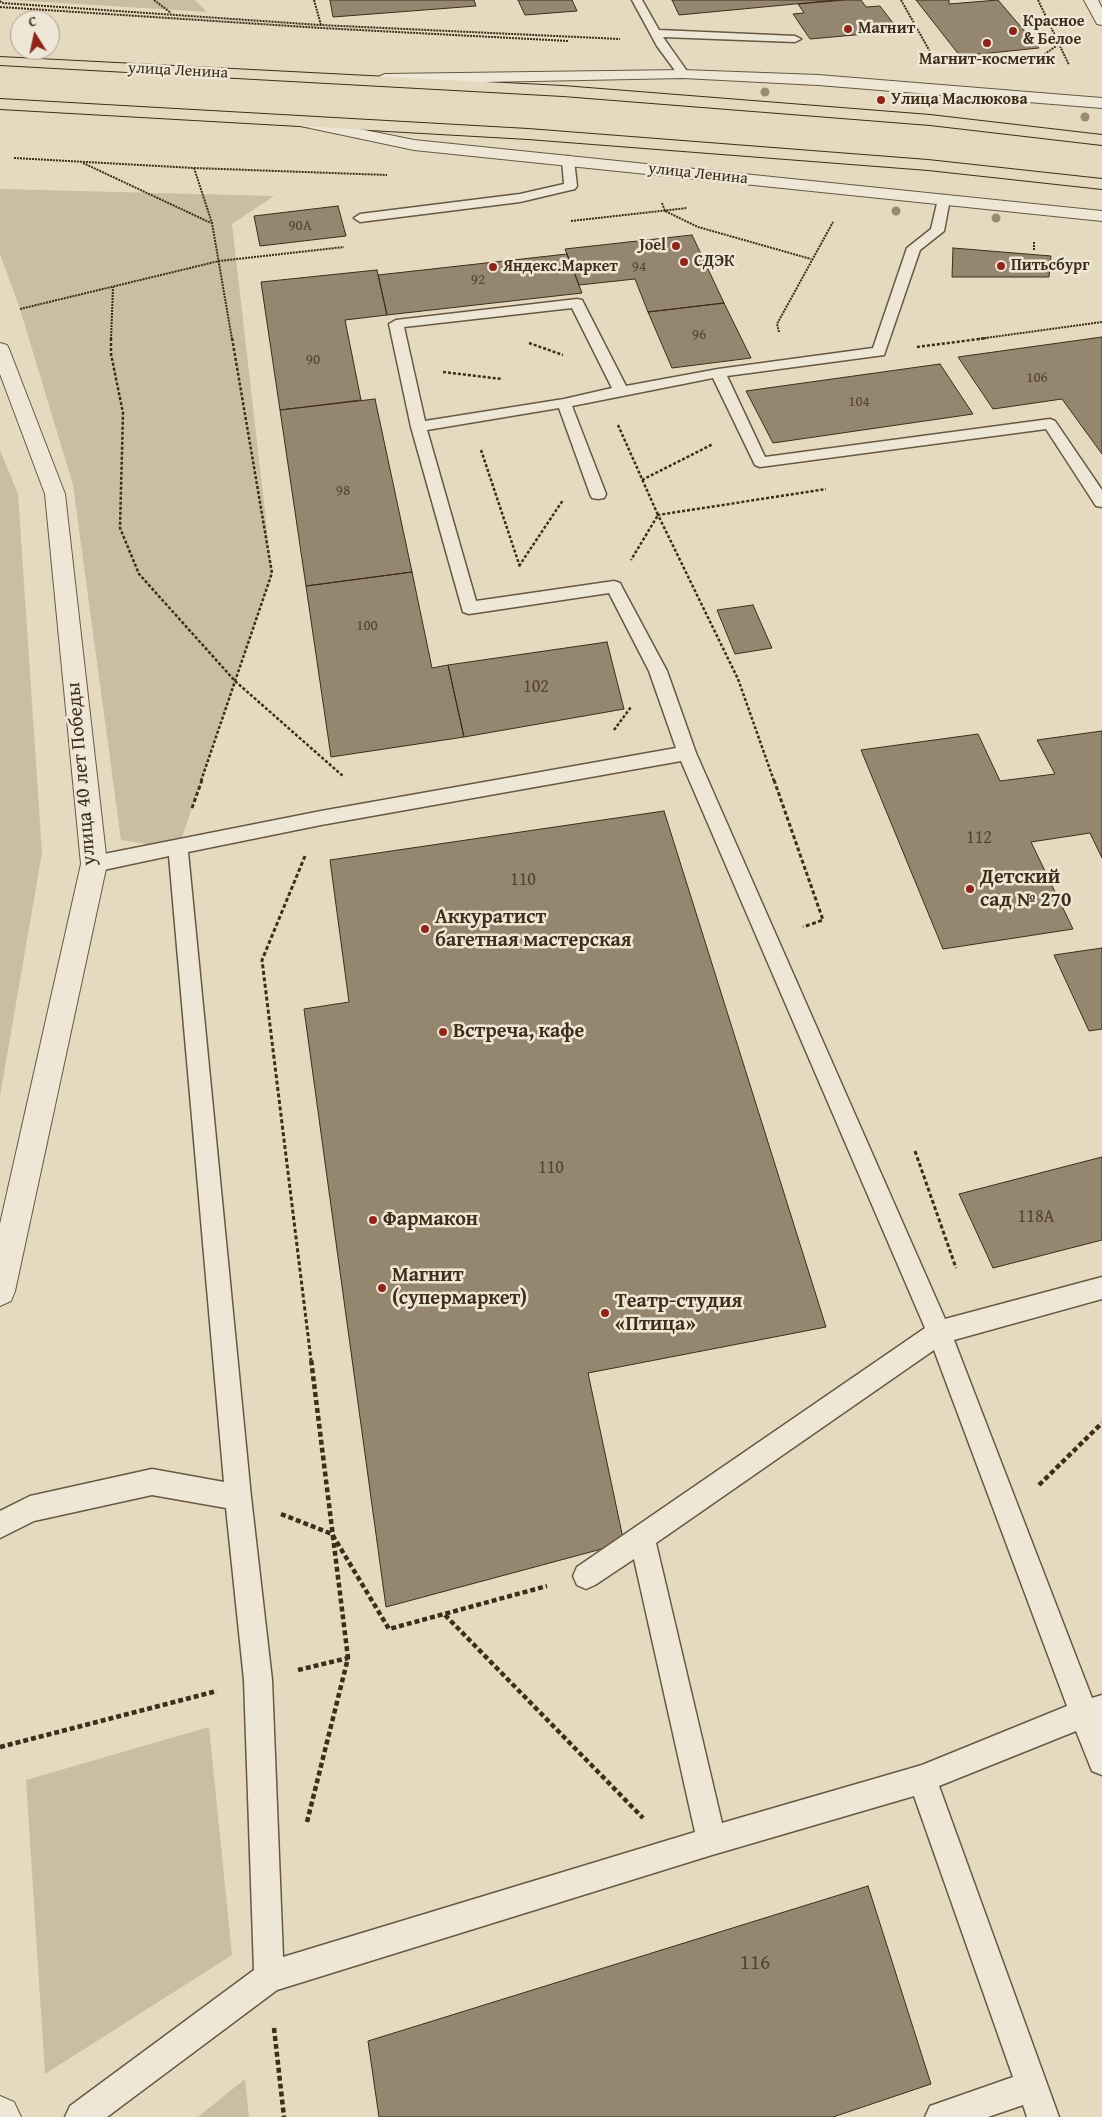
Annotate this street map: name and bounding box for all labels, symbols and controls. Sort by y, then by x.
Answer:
north arrow [10,10,60,60]
text: С [27,11,38,32]
place label: Красное & Белое [1023,12,1085,50]
place label: Магнит [858,19,915,39]
marker: Магнит [842,23,854,35]
marker: Красное & Белое [1007,25,1019,37]
marker: Магнит-косметик [981,37,993,49]
place label: Магнит-косметик [919,50,1055,70]
street label: улица Ленина [128,59,228,83]
place label: Улица Маслюкова [891,90,1028,110]
marker: Улица Маслюкова [875,94,887,106]
street label: улица Ленина [647,159,749,189]
house number: 90А [288,217,312,235]
place label: Joel [639,236,666,256]
marker: Joel [670,240,682,252]
place label: СДЭК [694,252,735,272]
marker: СДЭК [678,256,690,268]
place label: Питьсбург [1011,256,1089,276]
place label: Яндекс.Маркет [503,257,618,277]
house number: 94 [632,258,646,276]
marker: Питьсбург [995,260,1007,272]
marker: Яндекс.Маркет [487,261,499,273]
house number: 92 [471,271,485,289]
house number: 96 [692,326,706,344]
house number: 90 [306,351,320,369]
house number: 106 [1026,369,1048,387]
house number: 104 [848,393,870,411]
house number: 98 [336,482,350,500]
house number: 100 [356,617,378,635]
house number: 102 [523,676,549,698]
street label: улица 40 лет Победы [62,681,102,867]
house number: 112 [966,827,992,849]
place label: Детский сад № 270 [980,866,1071,913]
house number: 110 [510,869,536,891]
marker: Детский сад № 270 [964,883,976,895]
place label: Аккуратист багетная мастерская [435,906,631,953]
marker: Аккуратист багетная мастерская [419,923,431,935]
place label: Встреча, кафе [453,1020,584,1044]
marker: Встреча, кафе [437,1026,449,1038]
house number: 110 [538,1157,564,1179]
house number: 118А [1018,1206,1054,1228]
place label: Фармакон [383,1208,478,1232]
marker: Фармакон [367,1214,379,1226]
place label: Магнит (супермаркет) [392,1264,527,1311]
marker: Магнит (супермаркет) [376,1282,388,1294]
place label: Театр-студия «Птица» [615,1290,742,1337]
marker: Театр-студия «Птица» [599,1307,611,1319]
house number: 116 [740,1951,770,1977]

